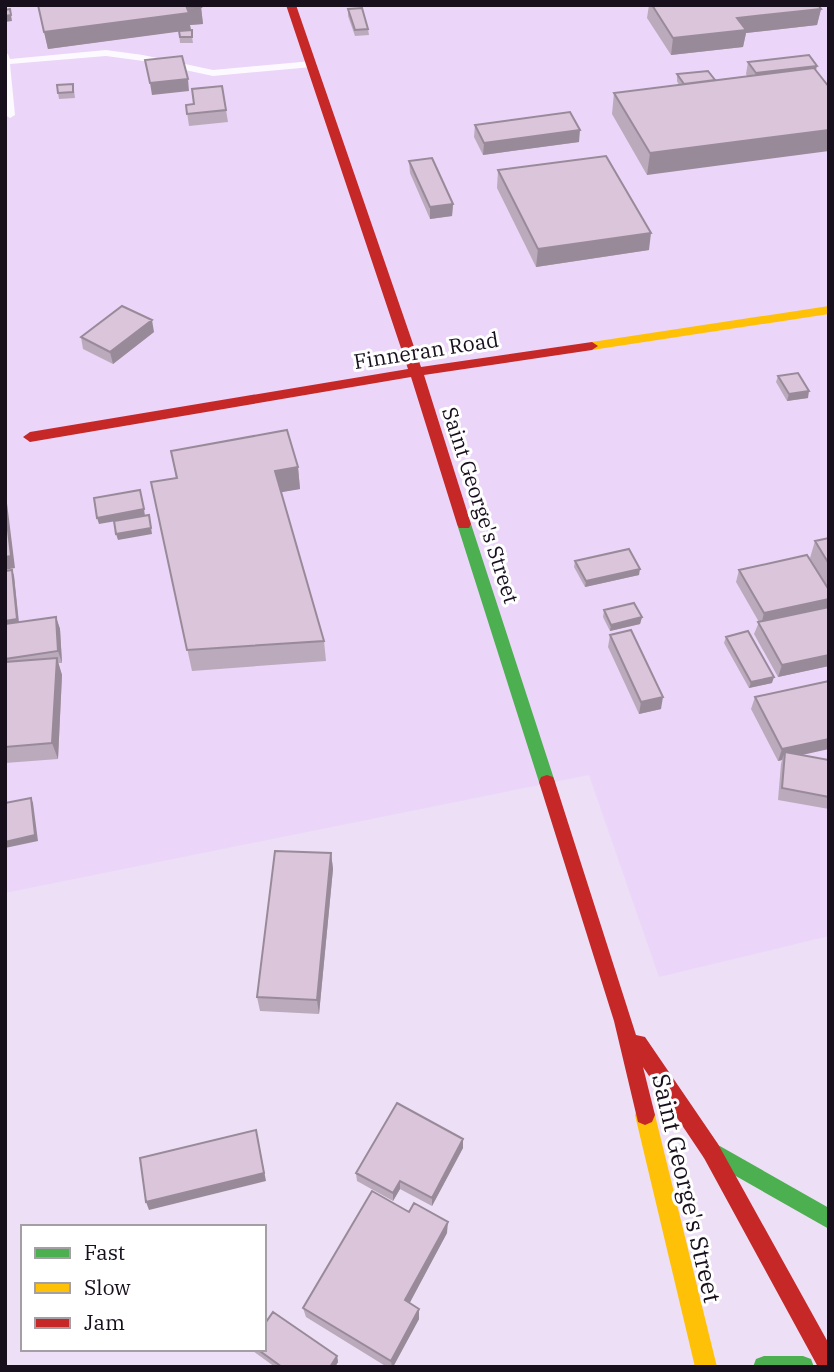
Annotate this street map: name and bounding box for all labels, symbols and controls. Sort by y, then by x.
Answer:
street label: Finneran Road [351,325,501,375]
street label: Saint George's Street [436,403,526,607]
street label: Saint George's Street [645,1070,729,1306]
legend [21,1225,266,1351]
text: Fast [84,1238,125,1266]
text: Slow [84,1273,131,1301]
text: Jam [84,1308,125,1336]

